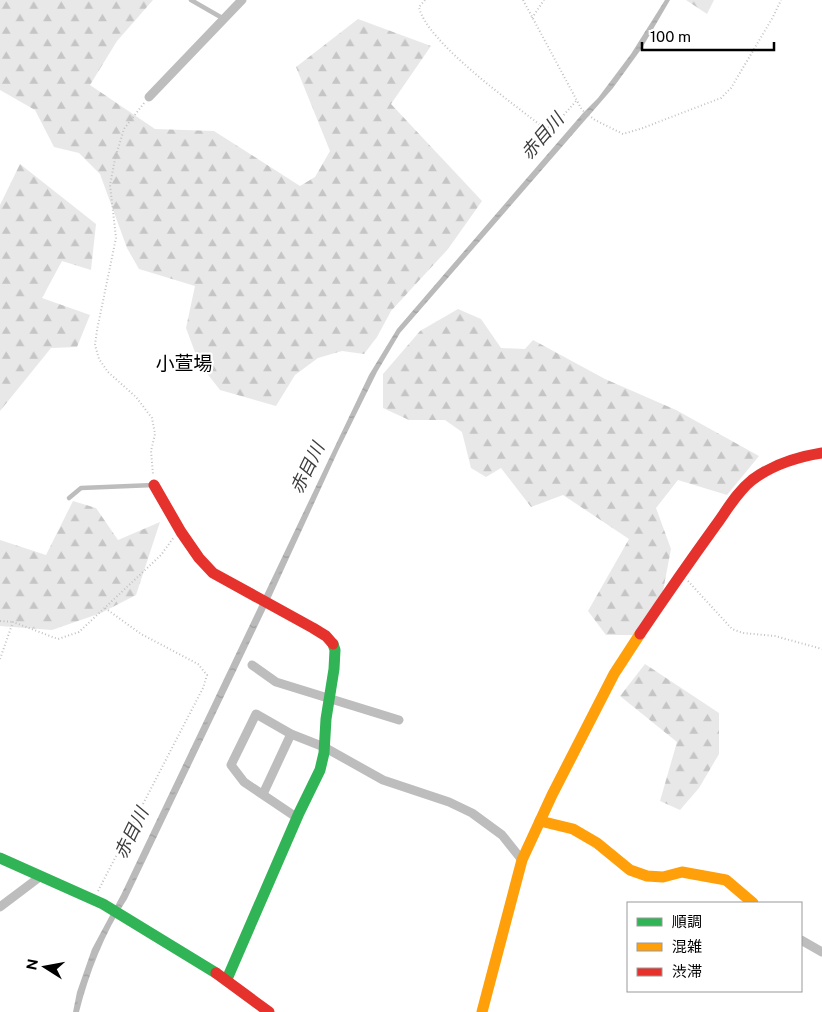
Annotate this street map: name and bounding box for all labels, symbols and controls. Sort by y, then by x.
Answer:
scale bar [642,20,774,52]
text: 100 m [650,28,691,45]
water label: 赤目川 [516,107,569,163]
district label: 小萱場 [155,352,213,374]
water label: 赤目川 [286,437,329,497]
water label: 赤目川 [110,802,153,862]
legend [627,902,802,992]
text: 順調 [672,913,702,930]
text: 混雑 [672,938,702,955]
north arrow [20,942,70,992]
text: N [23,958,41,971]
text: 渋滞 [672,963,702,980]

